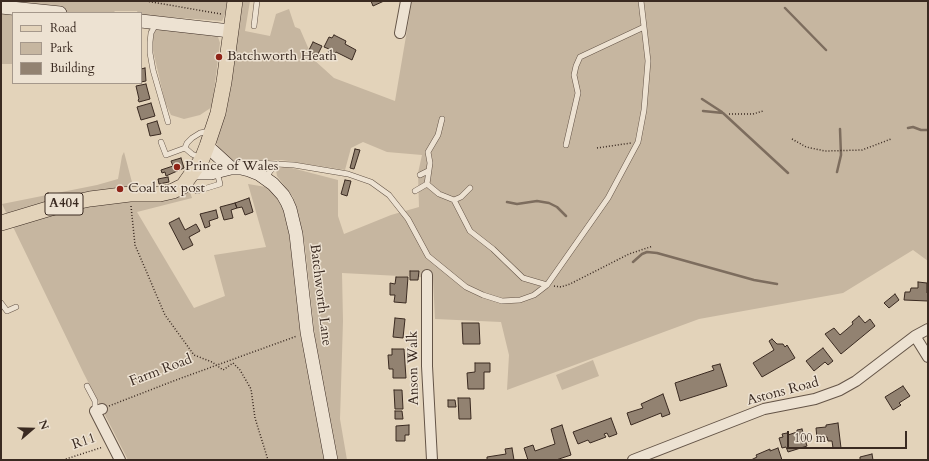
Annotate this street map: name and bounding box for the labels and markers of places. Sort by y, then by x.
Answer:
place label: Batchworth Heath [227,49,337,65]
marker: Batchworth Heath [214,52,224,62]
place label: Prince of Wales [185,159,278,175]
marker: Prince of Wales [172,162,182,172]
place label: Coal tax post [128,181,205,197]
marker: Coal tax post [115,184,125,194]

